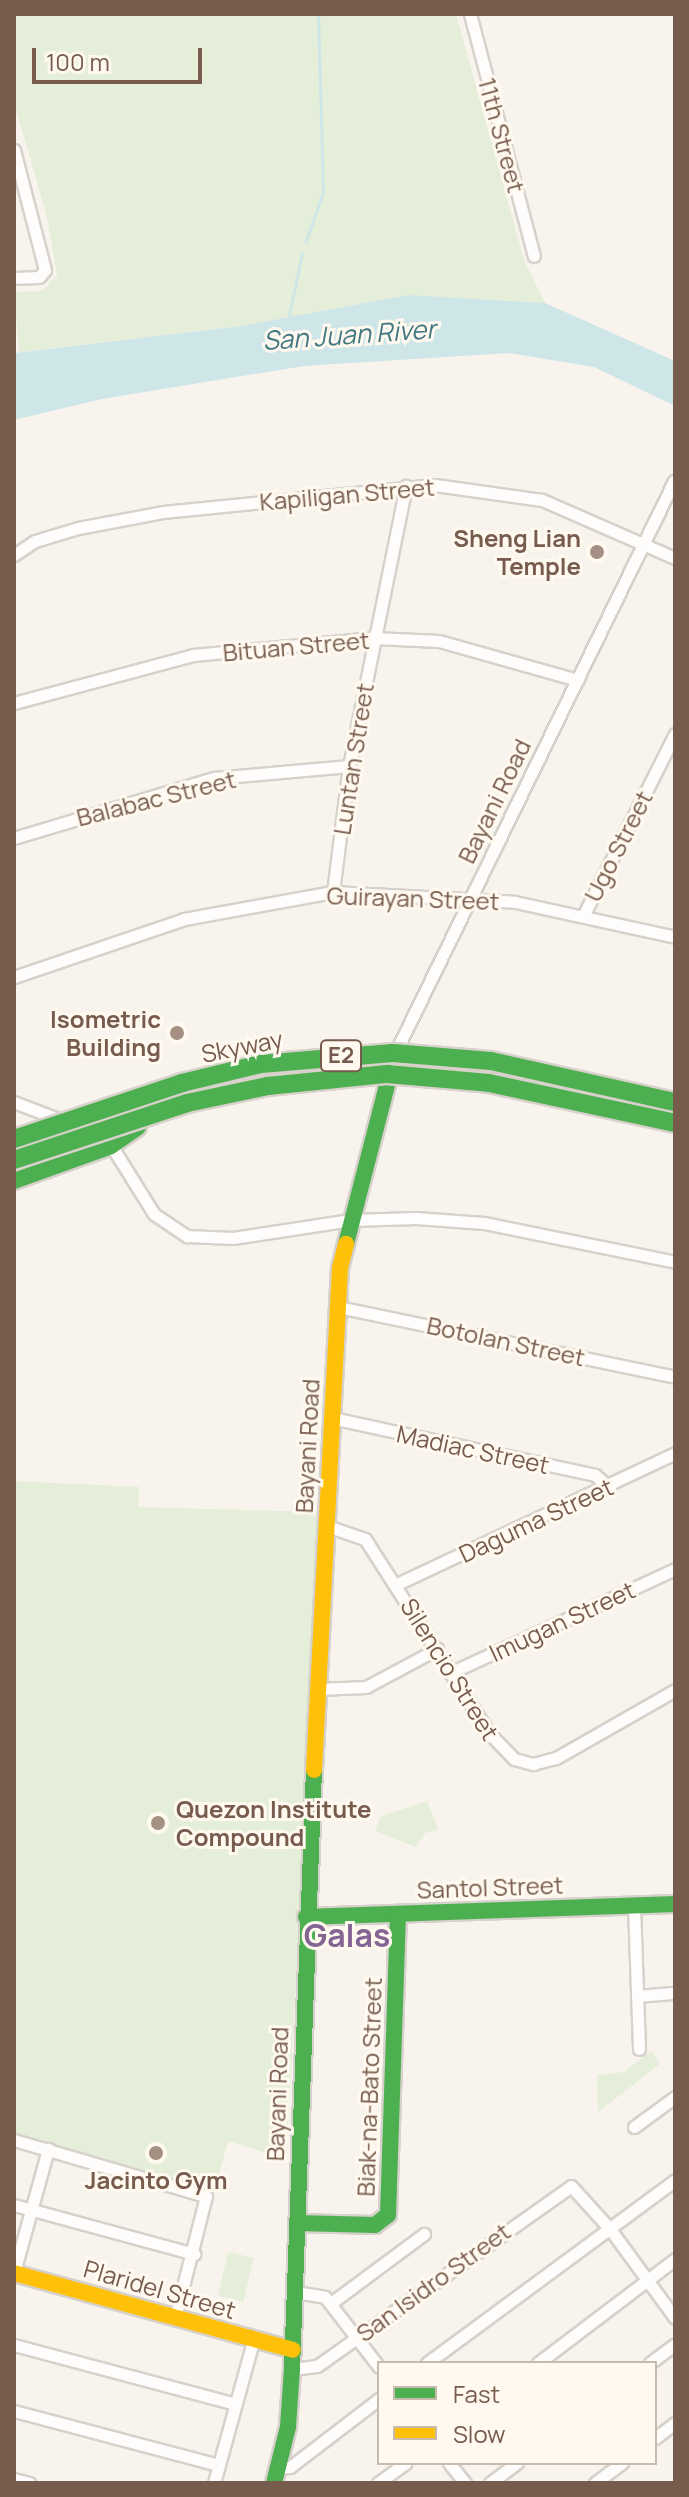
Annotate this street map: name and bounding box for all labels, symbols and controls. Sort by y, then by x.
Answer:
scale bar [36,32,206,82]
text: 100 m [46,45,110,78]
street label: 11th Street [473,74,531,196]
water label: San Juan River [261,313,437,357]
street label: Kapiligan Street [258,472,436,516]
place label: Sheng Lian Temple [453,524,581,580]
marker: Sheng Lian Temple [588,543,606,561]
street label: Bituan Street [221,625,371,667]
street label: Luntan Street [327,681,379,837]
street label: Bayani Road [452,734,536,868]
street label: Balabac Street [73,764,239,832]
street label: Ugo Street [578,786,658,906]
street label: Guirayan Street [326,881,500,915]
place label: Isometric Building [50,1005,161,1061]
marker: Isometric Building [168,1024,186,1042]
street label: Skyway [199,1024,285,1068]
road number: E2 [319,1038,363,1074]
street label: Botolan Street [424,1310,588,1372]
street label: Bayani Road [289,1378,325,1514]
street label: Madiac Street [394,1419,552,1479]
street label: Daguma Street [454,1472,618,1568]
street label: Imugan Street [485,1575,639,1667]
street label: Silencio Street [395,1593,505,1745]
place label: Quezon Institute Compound [176,1795,371,1851]
marker: Quezon Institute Compound [147,1812,169,1834]
street label: Santol Street [416,1870,564,1904]
district label: Galas [304,1916,390,1954]
street label: Biak-na-Bato Street [351,1977,387,2197]
street label: Bayani Road [260,2026,294,2162]
marker: Jacinto Gym [147,2144,165,2162]
place label: Jacinto Gym [85,2166,227,2194]
street label: San Isidro Street [350,2217,516,2347]
street label: Plaridel Street [81,2254,239,2324]
legend [377,2361,657,2465]
text: Fast [453,2377,500,2410]
text: Slow [453,2417,506,2450]

